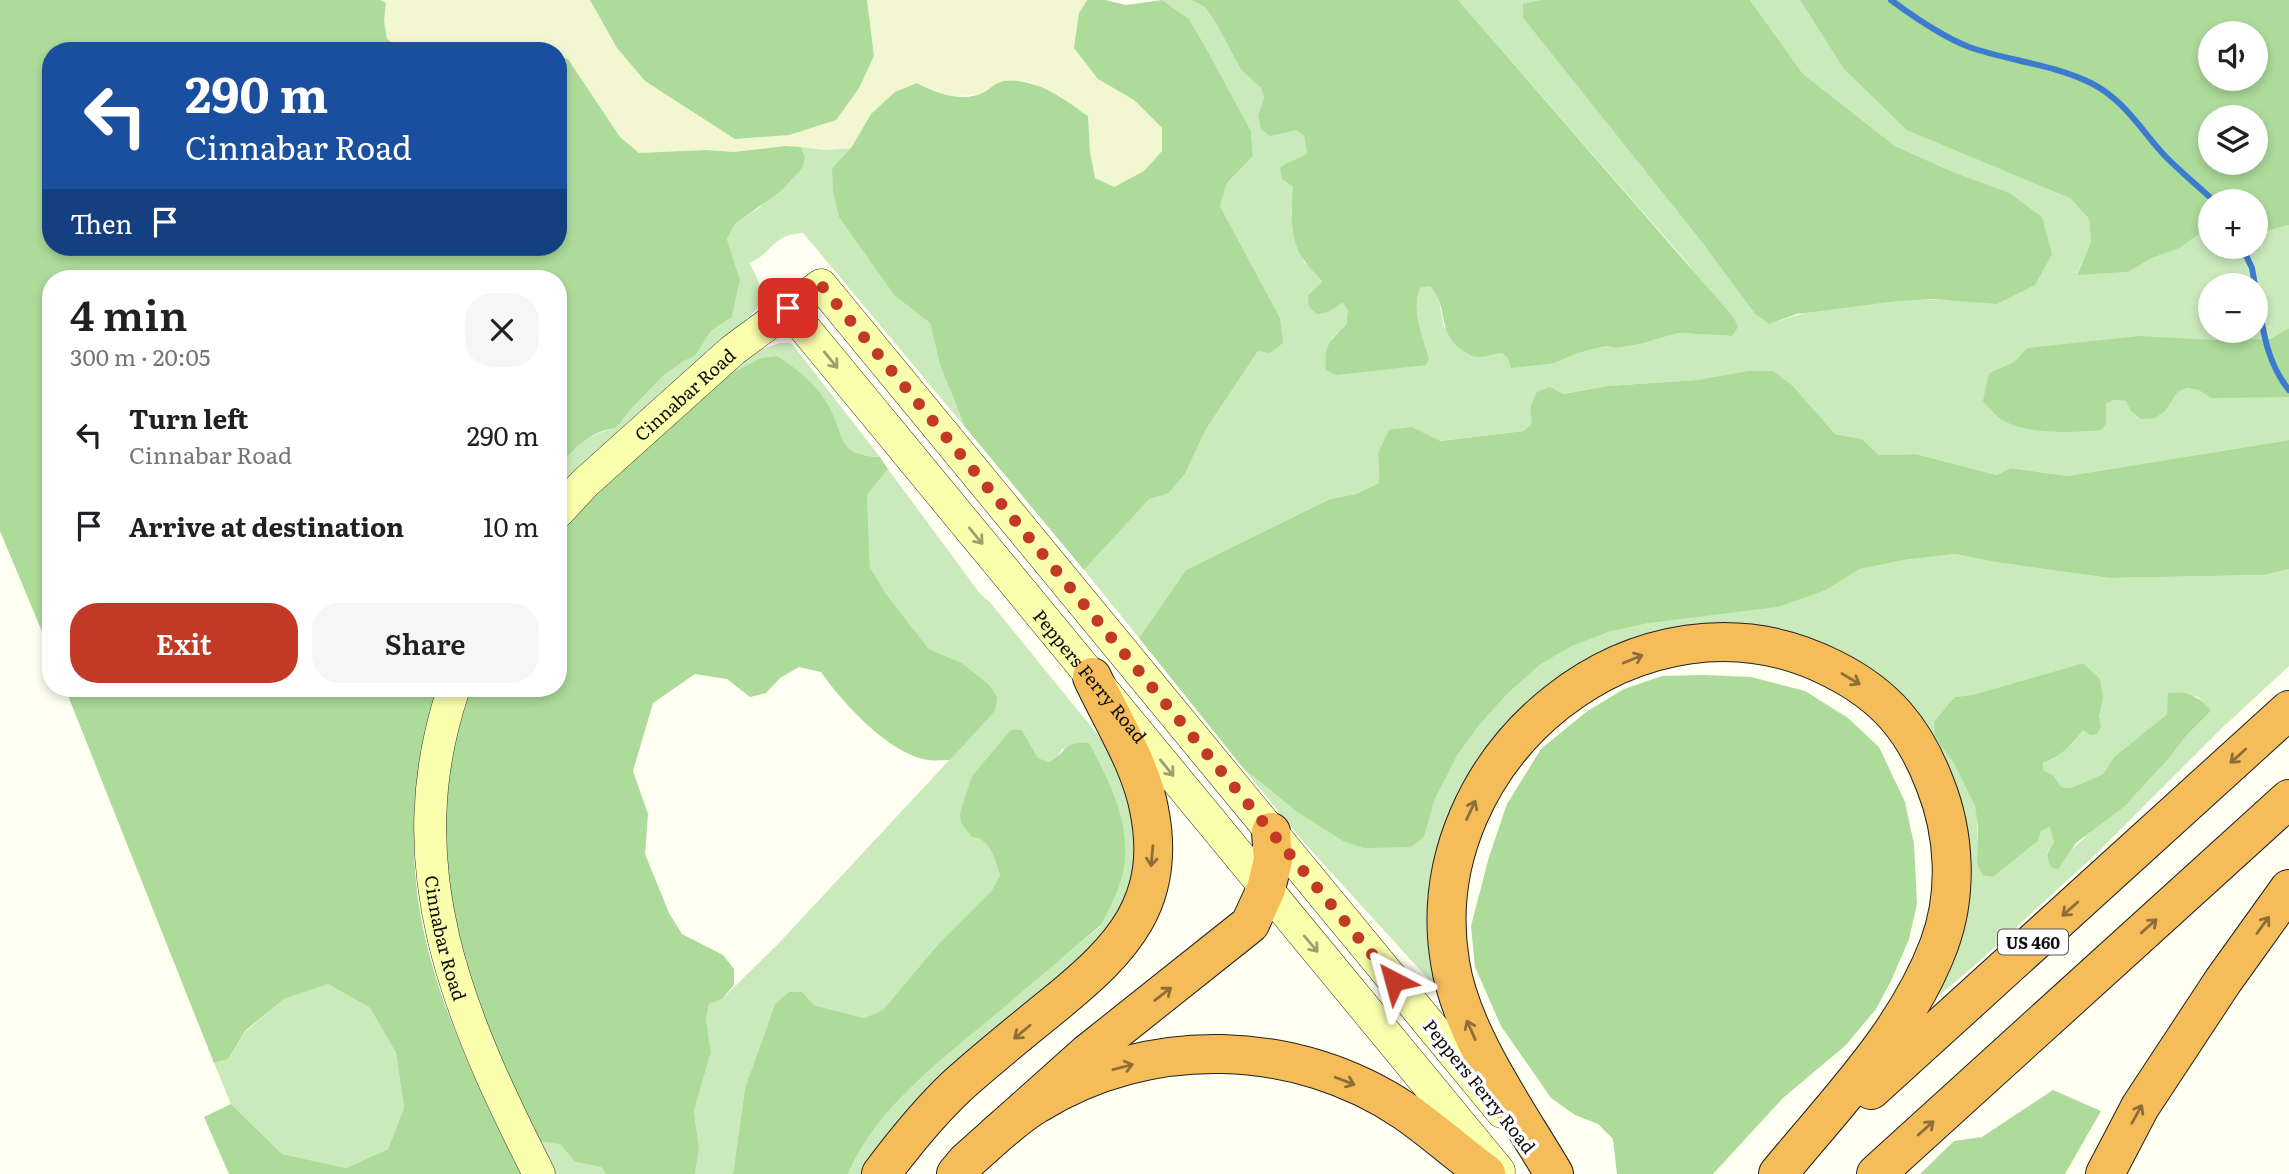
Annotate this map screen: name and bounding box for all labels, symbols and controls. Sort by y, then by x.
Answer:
map controls [2198,21,2268,343]
button: sound [2198,21,2268,91]
text: 290 m [185,55,328,128]
icon: left [70,70,161,161]
button: layers [2198,105,2268,175]
text: Cinnabar Road [185,122,412,170]
button: + [2198,189,2268,259]
text: Then [70,203,132,242]
icon: arrive [146,203,184,241]
button: − [2198,273,2268,343]
pin [758,278,818,338]
text: 4 min [70,282,188,344]
icon: arrive [769,289,807,327]
button: close [465,293,539,367]
text: 300 m · 20:05 [70,339,210,373]
street label: Cinnabar Road [628,341,741,447]
one-way arrow [823,351,839,369]
text: Turn left [129,398,248,437]
text: 290 m [467,415,539,454]
icon: left [70,416,108,454]
text: Cinnabar Road [129,437,292,471]
text: Arrive at destination [129,506,404,545]
text: 10 m [483,506,539,545]
icon: arrive [70,507,108,545]
one-way arrow [968,527,984,545]
button: Exit [70,603,298,683]
button: Share [312,603,539,683]
street label: Peppers Ferry Road [1028,603,1154,748]
one-way arrow [1622,652,1644,665]
one-way arrow [1841,672,1861,686]
one-way arrow [2230,748,2248,764]
one-way arrow [1159,759,1175,777]
one-way arrow [1465,799,1478,821]
one-way arrow [1145,844,1158,867]
street label: Cinnabar Road [419,874,474,1004]
one-way arrow [2062,900,2079,917]
one-way arrow [2255,915,2270,934]
one-way arrow [2140,917,2157,934]
road number: US 460 [1998,930,2068,954]
one-way arrow [1304,935,1319,953]
position arrow [1357,944,1431,1018]
one-way arrow [1153,986,1171,1001]
street label: Peppers Ferry Road [1417,1013,1543,1159]
one-way arrow [1464,1019,1477,1041]
one-way arrow [1013,1024,1031,1040]
one-way arrow [1111,1060,1133,1073]
one-way arrow [1333,1076,1355,1089]
one-way arrow [2130,1104,2144,1124]
one-way arrow [1917,1120,1935,1136]

